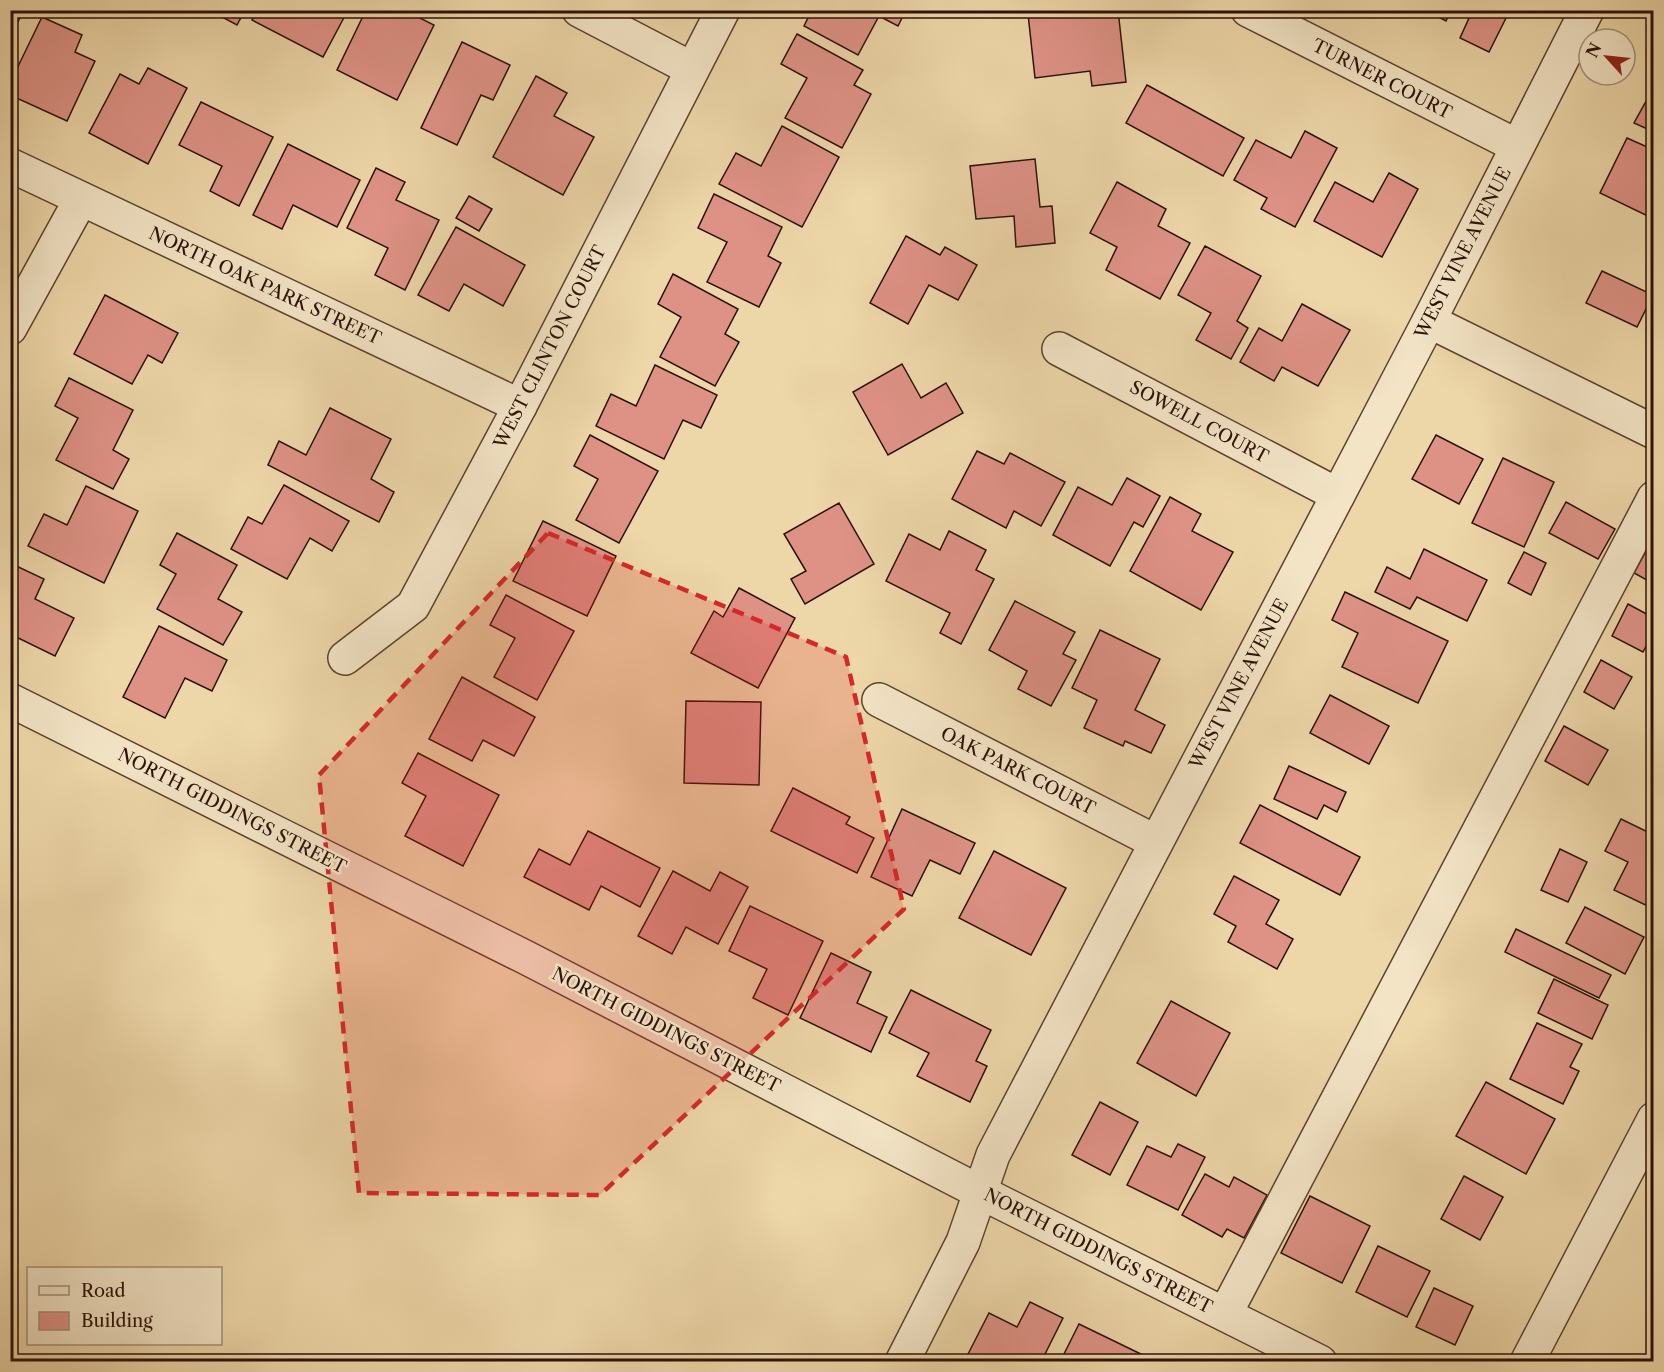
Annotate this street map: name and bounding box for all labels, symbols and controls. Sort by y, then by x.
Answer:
north arrow [1577,27,1637,87]
street label: TURNER COURT [1308,34,1456,124]
text: N [1582,39,1606,61]
street label: WEST VINE AVENUE [1410,164,1516,343]
street label: NORTH OAK PARK STREET [145,222,385,350]
street label: WEST CLINTON COURT [489,241,611,453]
street label: SOWELL COURT [1126,376,1273,468]
street label: WEST VINE AVENUE [1184,595,1293,774]
street label: OAK PARK COURT [937,722,1100,820]
street label: NORTH GIDDINGS STREET [114,744,350,879]
street label: NORTH GIDDINGS STREET [548,963,784,1098]
street label: NORTH GIDDINGS STREET [980,1184,1216,1319]
legend [27,1267,222,1345]
text: Road [81,1280,126,1302]
text: Building [81,1310,153,1332]

